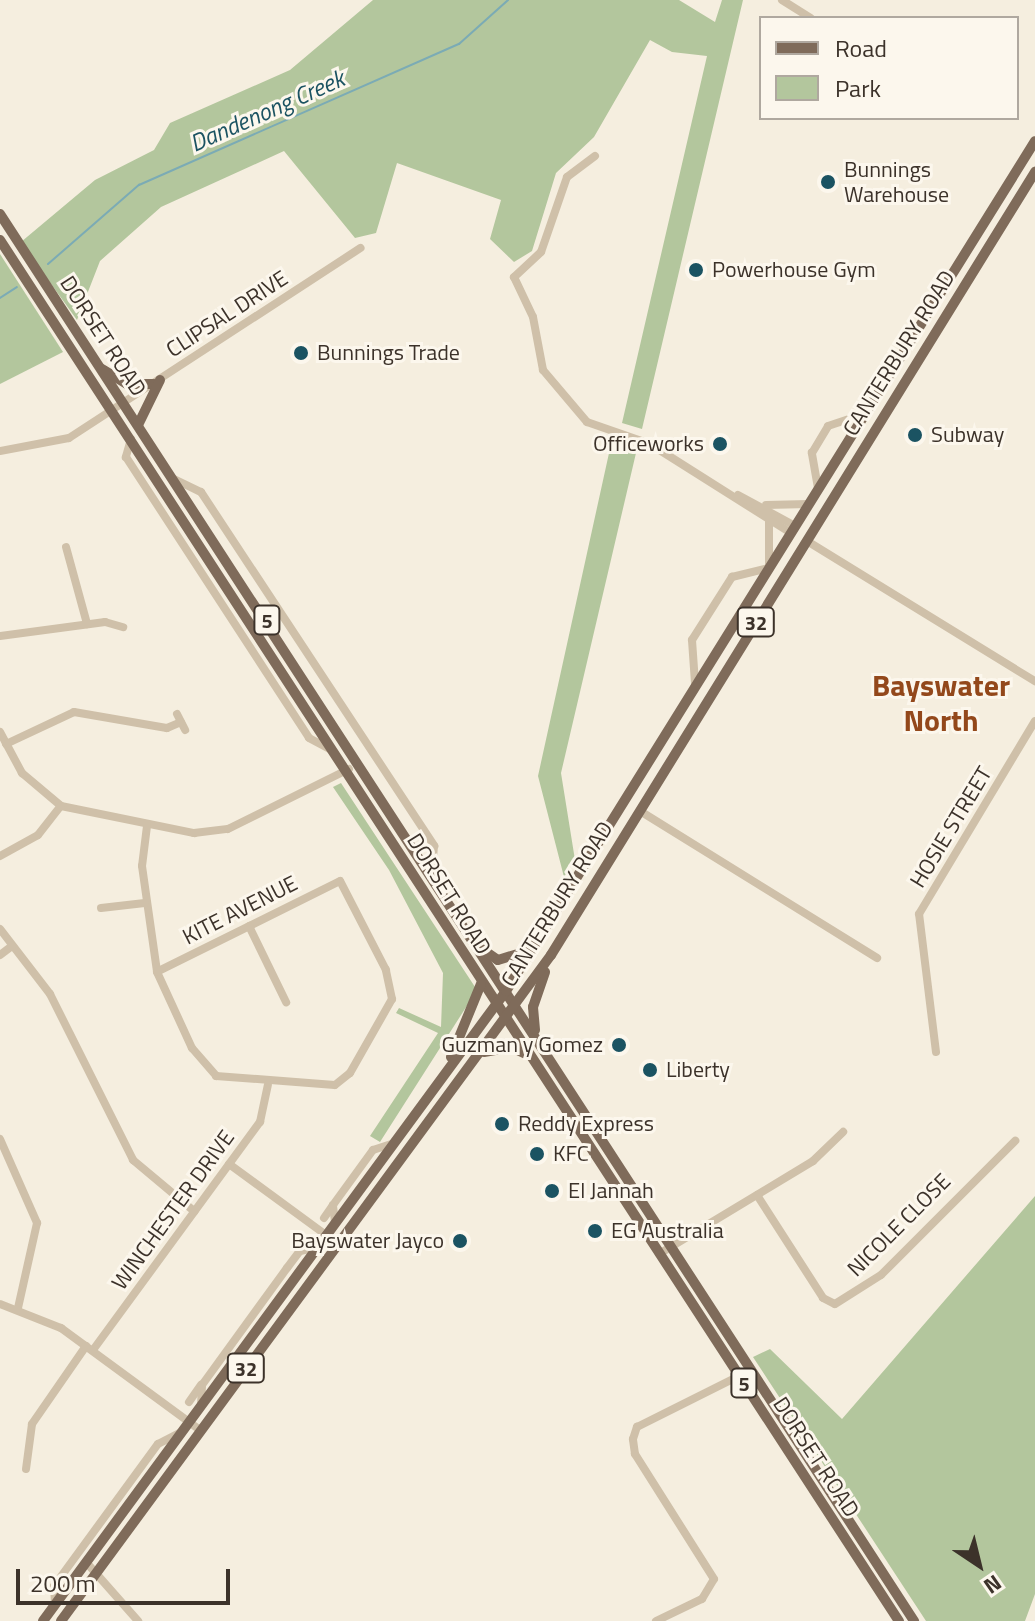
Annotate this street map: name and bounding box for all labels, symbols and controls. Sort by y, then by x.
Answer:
legend [759,16,1019,120]
text: Road [835,30,887,66]
water label: Dandenong Creek [185,64,349,158]
text: Park [835,70,881,106]
place label: Bunnings Warehouse [844,156,949,208]
marker: Bunnings Warehouse [819,173,837,191]
place label: Powerhouse Gym [712,257,876,283]
marker: Powerhouse Gym [687,261,705,279]
street label: CLIPSAL DRIVE [161,265,293,363]
street label: CANTERBURY ROAD [838,266,960,440]
street label: DORSET ROAD [54,271,152,401]
place label: Bunnings Trade [317,340,460,366]
marker: Bunnings Trade [292,344,310,362]
place label: Subway [931,422,1004,448]
marker: Subway [906,426,924,444]
place label: Officeworks [593,431,704,457]
marker: Officeworks [711,435,729,453]
road number: 5 [253,604,281,636]
road number: 32 [736,606,776,638]
district label: Bayswater North [872,667,1010,738]
street label: HOSIE STREET [904,762,998,892]
street label: CANTERBURY ROAD [496,817,618,991]
street label: DORSET ROAD [401,829,497,959]
street label: KITE AVENUE [178,870,302,950]
place label: Guzman y Gomez [442,1032,603,1058]
marker: Guzman y Gomez [610,1036,628,1054]
place label: Liberty [666,1057,730,1083]
marker: Liberty [641,1061,659,1079]
place label: Reddy Express [518,1111,654,1137]
marker: Reddy Express [493,1115,511,1133]
street label: WINCHESTER DRIVE [106,1125,240,1295]
place label: KFC [553,1141,589,1167]
marker: KFC [528,1145,546,1163]
street label: NICOLE CLOSE [842,1168,956,1282]
place label: El Jannah [568,1178,654,1204]
marker: El Jannah [543,1182,561,1200]
place label: EG Australia [611,1218,724,1244]
marker: EG Australia [586,1222,604,1240]
place label: Bayswater Jayco [291,1228,444,1254]
marker: Bayswater Jayco [451,1232,469,1250]
road number: 32 [226,1352,266,1384]
road number: 5 [730,1367,758,1399]
street label: DORSET ROAD [767,1392,865,1522]
north arrow [939,1525,1019,1605]
scale bar [20,1553,234,1603]
text: 200 m [30,1565,96,1601]
text: N [977,1566,1009,1603]

